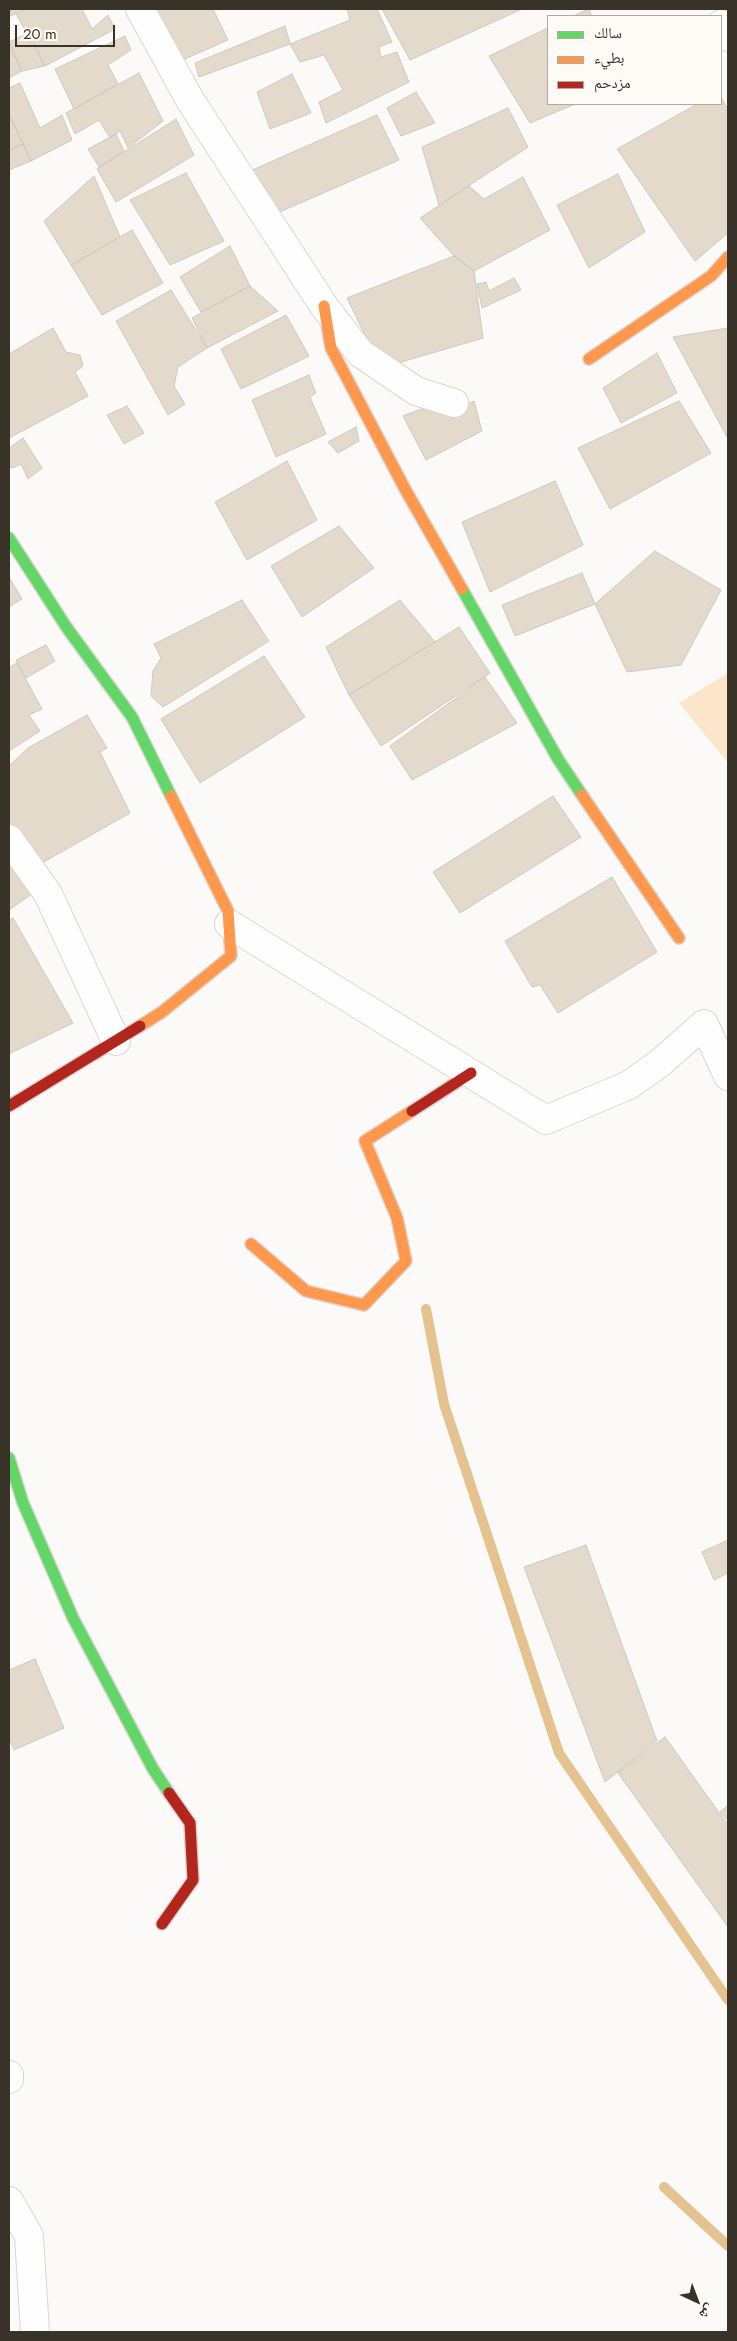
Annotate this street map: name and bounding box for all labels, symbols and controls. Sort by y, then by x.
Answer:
scale bar [18,15,118,47]
legend [547,15,722,105]
text: سالك [594,22,622,44]
text: 20 m [23,23,57,45]
text: بطيء [594,47,624,69]
text: مزدحم [594,72,631,94]
north arrow [672,2276,722,2326]
text: ش [695,2300,719,2324]

